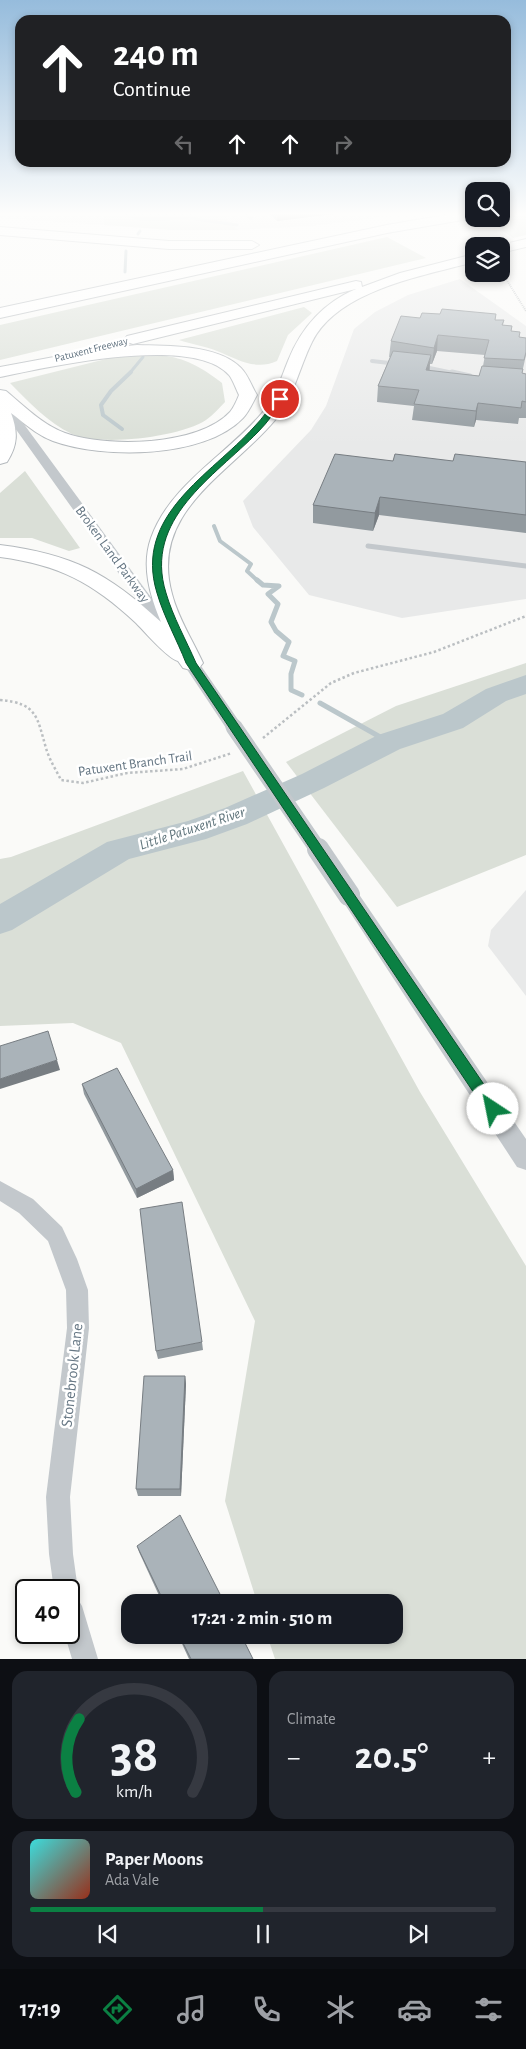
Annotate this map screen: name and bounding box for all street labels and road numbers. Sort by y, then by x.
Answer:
street label: Patuxent Freeway [53,335,129,364]
street label: Broken Land Parkway [73,504,152,605]
street label: Patuxent Branch Trail [77,749,193,779]
street label: Stonebrook Lane [59,1322,85,1428]

